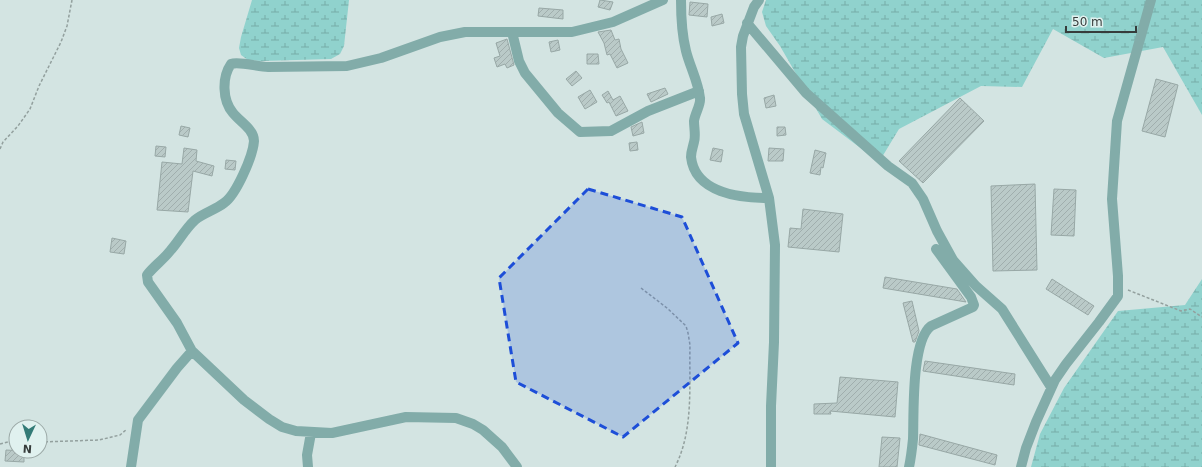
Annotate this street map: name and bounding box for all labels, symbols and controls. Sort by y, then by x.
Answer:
scale bar [1066,8,1136,34]
text: 50 m [1072,15,1103,29]
north arrow [8,419,48,459]
text: N [22,442,32,455]

